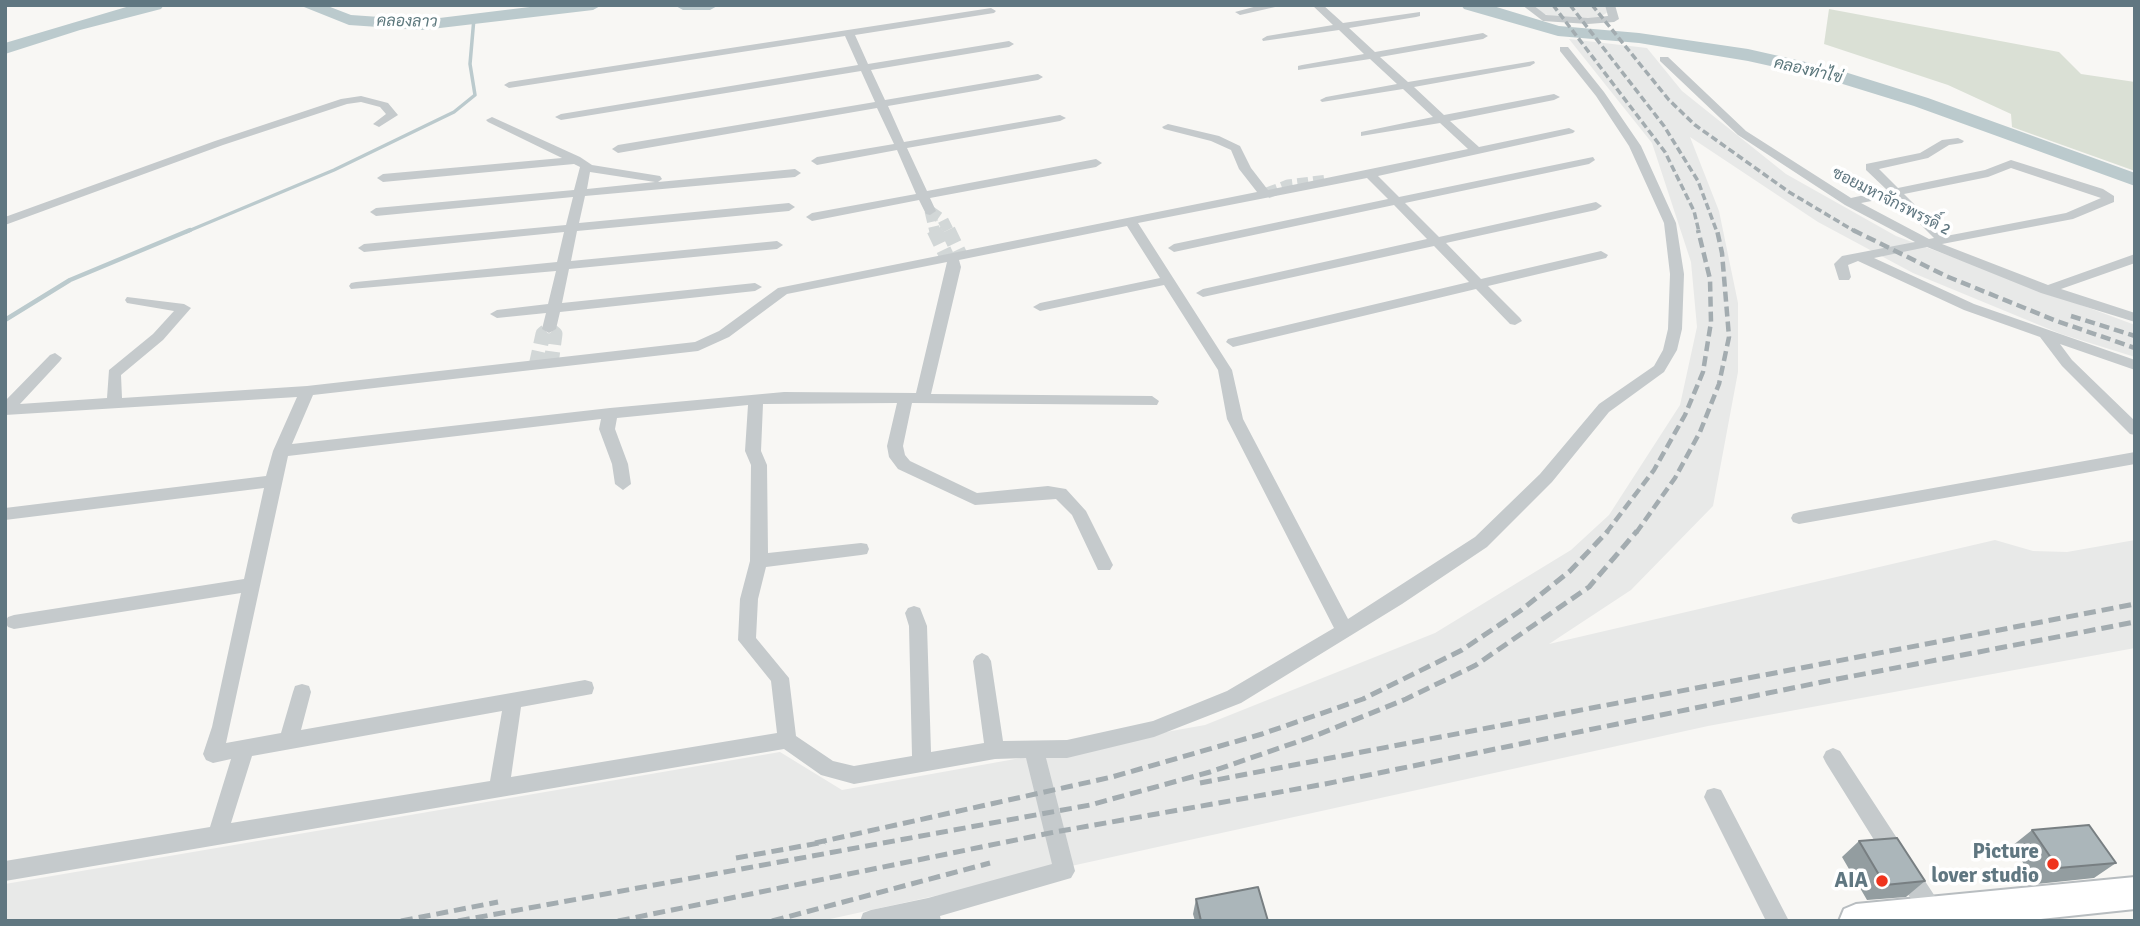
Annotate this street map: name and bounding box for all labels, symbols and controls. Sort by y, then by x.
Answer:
water label: คลองลาว [376,12,438,32]
water label: คลองท่าไข่ [1772,54,1844,88]
street label: ซอยมหาจักรพรรดิ์ 2 [1828,164,1954,240]
place label: Picture lover studio [1931,839,2039,889]
marker: Picture lover studio [2045,856,2061,872]
place label: AIA [1835,868,1868,894]
marker: AIA [1874,873,1890,889]

